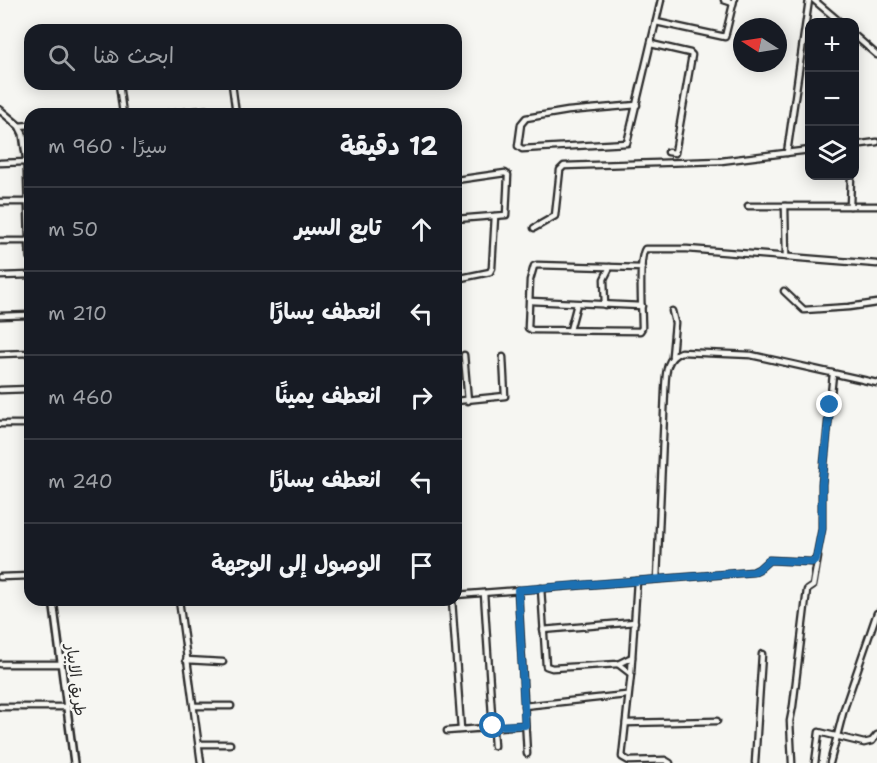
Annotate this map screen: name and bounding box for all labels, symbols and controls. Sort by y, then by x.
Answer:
north arrow [733,18,787,72]
map controls [805,18,859,180]
button: + [805,18,859,72]
search box [24,24,462,90]
icon: search [45,41,78,74]
text: ابحث هنا [93,41,174,70]
button: − [805,72,859,126]
button: layers [805,126,859,180]
text: 12 دقيقة [340,128,438,163]
text: سيرًا · 960 m [48,133,167,159]
text: تابع السير [295,213,381,242]
icon: ahead [405,213,438,246]
text: 50 m [48,216,98,242]
text: انعطف يسارًا [269,297,381,326]
icon: left [405,297,438,330]
text: 210 m [48,300,107,326]
text: انعطف يمينًا [275,381,381,410]
icon: right [405,381,438,414]
text: 460 m [48,384,113,410]
route end [816,391,842,417]
text: انعطف يسارًا [269,465,381,494]
icon: left [405,465,438,498]
text: 240 m [48,468,113,494]
text: الوصول إلى الوجهة [211,549,381,578]
icon: arrive [405,549,438,582]
street label: طريق الابيار [61,641,91,717]
route start [479,712,505,738]

